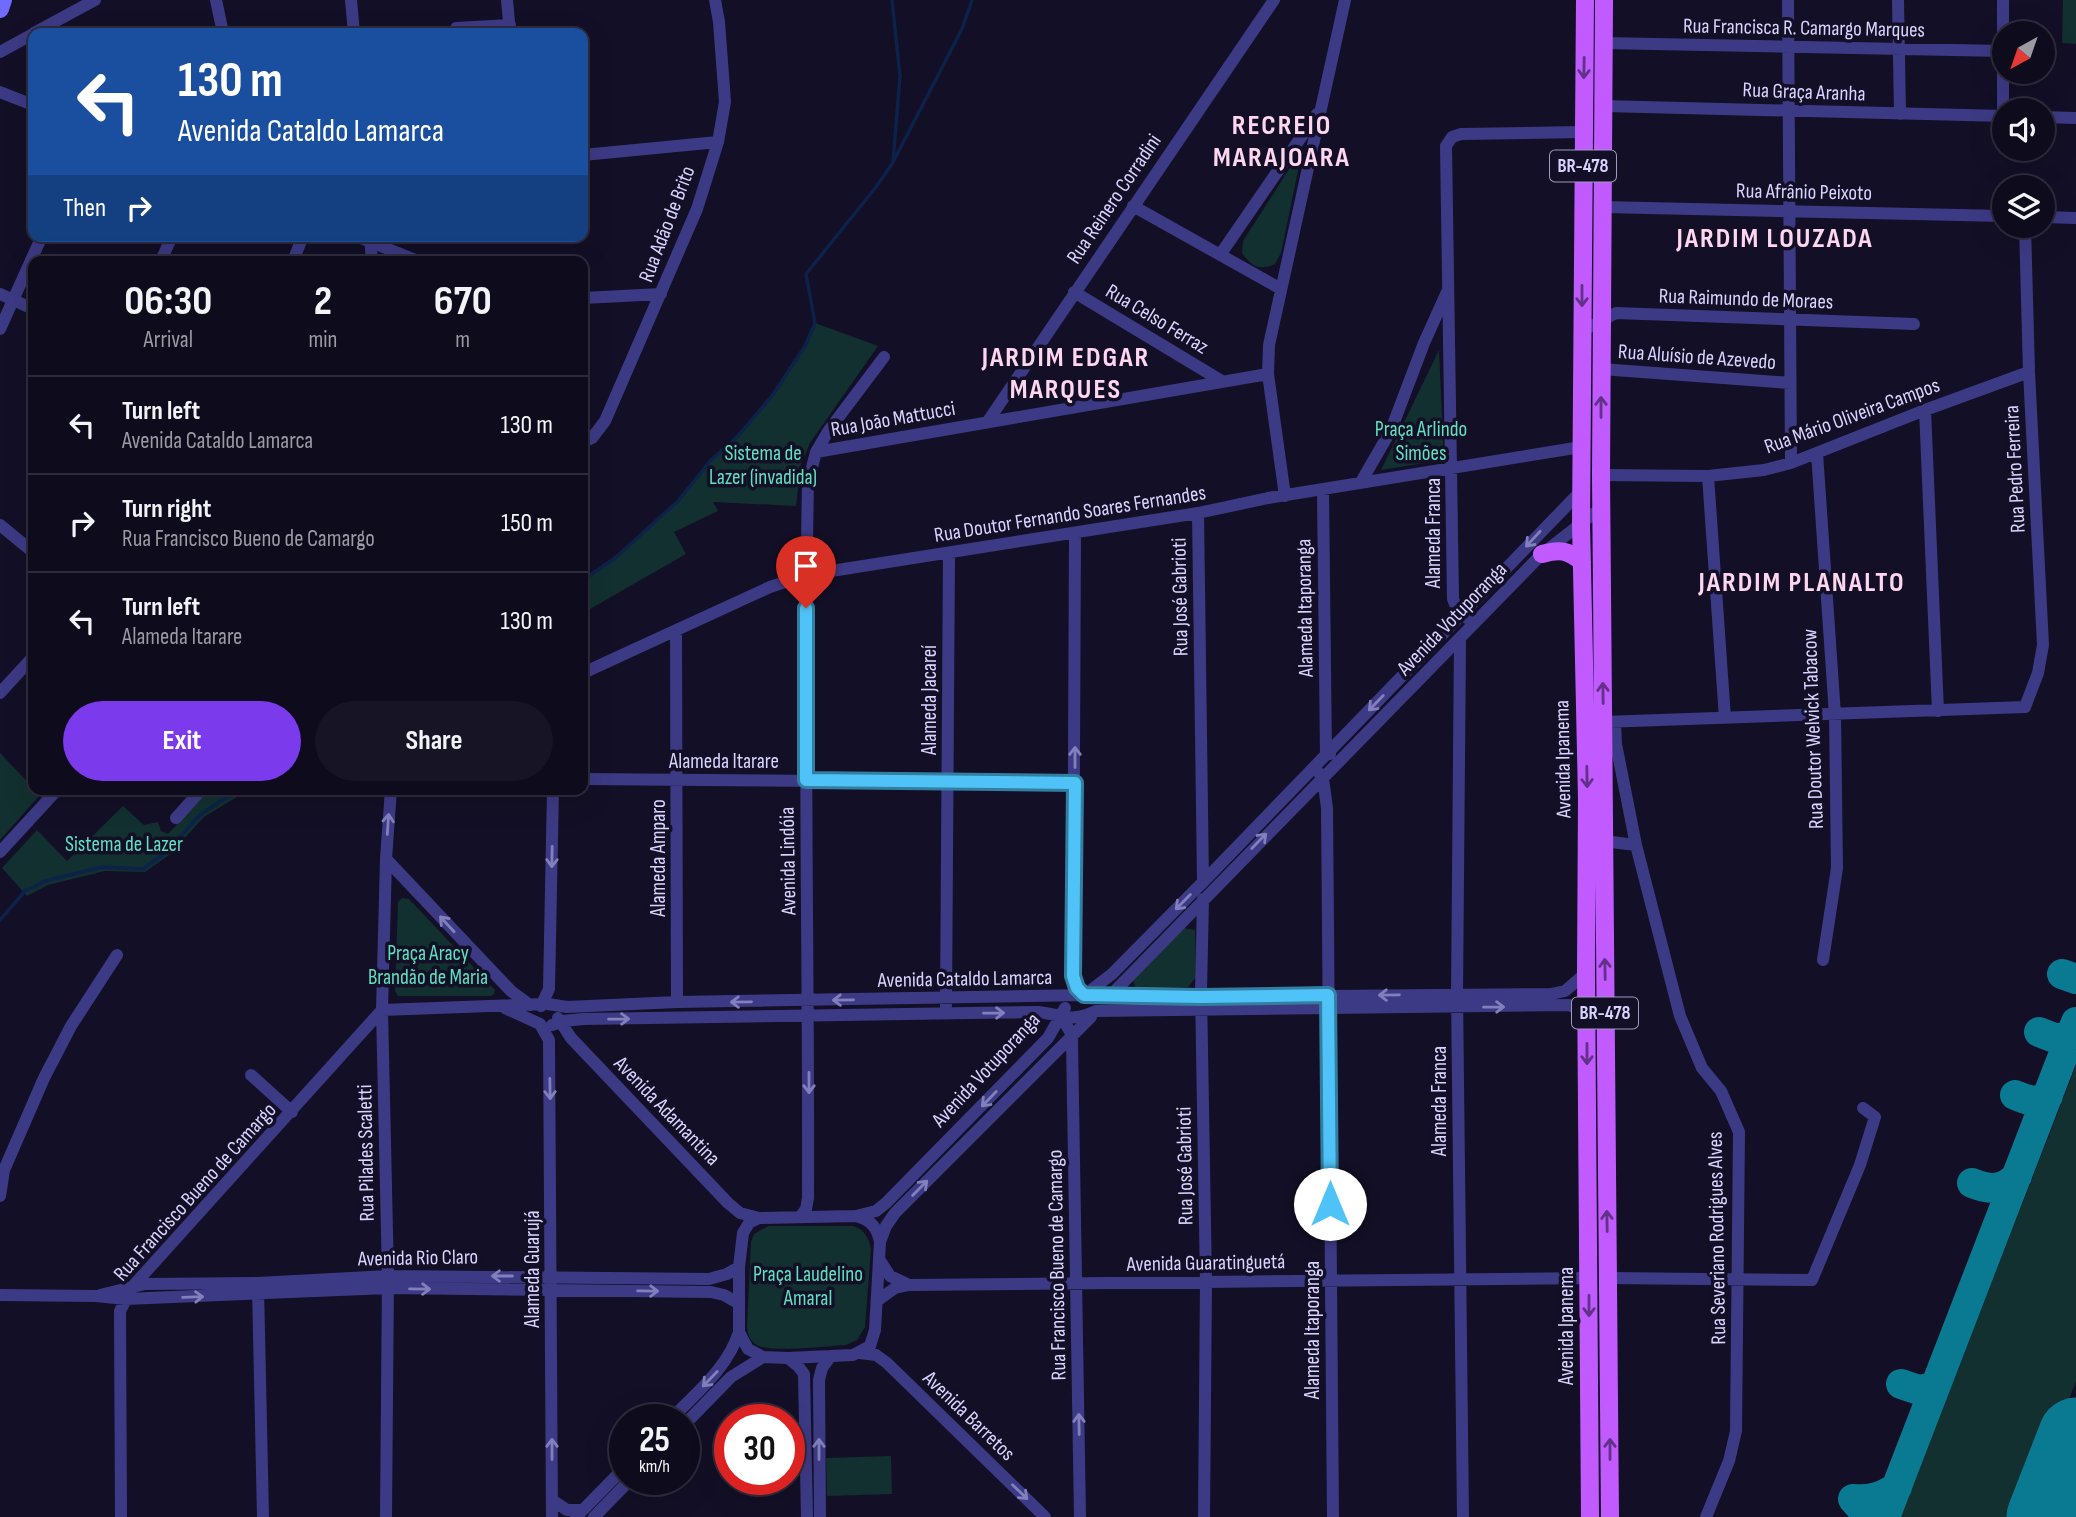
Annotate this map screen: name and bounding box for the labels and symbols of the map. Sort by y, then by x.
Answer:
street label: Rua Francisca R. Camargo Marques [1683,13,1925,43]
north arrow [1992,21,2054,84]
one-way arrow [1577,56,1591,79]
street label: Rua Graça Aranha [1742,77,1866,107]
district label: RECREIO MARAJOARA [1213,109,1351,174]
street label: Rua Reinero Corradini [1061,129,1167,269]
road number: BR-478 [1550,150,1616,182]
street label: Rua Adão de Brito [633,162,701,286]
street label: Rua Afrânio Peixoto [1736,178,1872,206]
district label: JARDIM LOUZADA [1675,222,1874,255]
street label: Rua Celso Ferraz [1101,279,1213,360]
street label: Rua Raimundo de Moraes [1658,283,1834,315]
one-way arrow [1575,284,1589,307]
street label: Rua Aluísio de Azevedo [1617,339,1777,375]
district label: JARDIM EDGAR MARQUES [981,341,1150,406]
street label: Rua Mário Oliveira Campos [1761,373,1943,459]
street label: Rua João Mattucci [829,396,957,442]
one-way arrow [1594,396,1608,419]
street label: Rua Pedro Ferreira [1999,405,2031,533]
park label: Praça Arlindo Simões [1375,417,1467,466]
park label: Sistema de Lazer (invadida) [709,441,817,490]
street label: Alameda Franca [1421,478,1446,589]
street label: Rua Doutor Fernando Soares Fernandes [932,480,1208,548]
one-way arrow [1525,530,1541,548]
pin [776,536,836,608]
street label: Rua José Gabrioti [1166,538,1194,656]
street label: Alameda Itaporanga [1291,539,1319,678]
street label: Avenida Votuporanga [1391,557,1512,681]
district label: JARDIM PLANALTO [1697,566,1906,599]
street label: Rua Doutor Welvick Tabacow [1797,628,1829,829]
street label: Alameda Jacareí [917,645,942,756]
one-way arrow [1596,682,1610,705]
one-way arrow [1367,695,1384,712]
street label: Avenida Ipanema [1549,700,1577,819]
one-way arrow [1068,746,1082,769]
street label: Alameda Itarare [668,749,779,774]
one-way arrow [1580,766,1594,789]
street label: Alameda Amparo [646,799,671,918]
street label: Avenida Lindóia [775,807,801,916]
one-way arrow [382,813,395,836]
park label: Sistema de Lazer [65,832,183,857]
one-way arrow [1251,833,1268,850]
one-way arrow [545,846,558,869]
one-way arrow [1175,893,1192,910]
one-way arrow [438,915,455,932]
park label: Praça Aracy Brandão de Maria [368,941,488,990]
one-way arrow [1598,958,1612,981]
street label: Avenida Cataldo Lamarca [877,965,1052,993]
one-way arrow [1377,988,1400,1002]
one-way arrow [832,993,855,1007]
one-way arrow [729,995,752,1008]
road number: BR-478 [1572,998,1638,1028]
one-way arrow [1482,1000,1505,1013]
one-way arrow [982,1006,1005,1020]
street label: Avenida Votuporanga [926,1008,1045,1133]
one-way arrow [608,1012,631,1026]
one-way arrow [1580,1042,1593,1065]
street label: Alameda Franca [1427,1046,1452,1157]
street label: Avenida Adamantina [608,1051,725,1171]
one-way arrow [802,1071,816,1094]
one-way arrow [543,1077,557,1100]
street label: Rua Pilades Scaletti [352,1084,380,1222]
one-way arrow [980,1090,997,1107]
street label: Rua Francisco Bueno de Camargo [108,1098,282,1286]
street label: Rua José Gabrioti [1171,1107,1199,1225]
street label: Rua Severiano Rodrigues Alves [1703,1131,1731,1345]
street label: Rua Francisco Bueno de Camargo [1042,1149,1072,1381]
position arrow [1293,1167,1367,1241]
one-way arrow [912,1179,929,1196]
street label: Alameda Guarujá [520,1210,545,1329]
one-way arrow [1600,1210,1614,1233]
street label: Avenida Rio Claro [357,1244,478,1272]
street label: Avenida Guaratinguetá [1125,1249,1286,1277]
street label: Alameda Itaporanga [1300,1261,1325,1400]
park label: Praça Laudelino Amaral [753,1262,863,1311]
street label: Avenida Ipanema [1554,1267,1579,1386]
one-way arrow [491,1269,514,1283]
one-way arrow [409,1282,432,1296]
one-way arrow [636,1284,659,1298]
one-way arrow [181,1291,204,1304]
one-way arrow [1582,1294,1596,1317]
street label: Avenida Barretos [917,1365,1020,1466]
one-way arrow [702,1370,719,1387]
speed limit sign: 30 [714,1404,805,1495]
one-way arrow [1072,1413,1085,1436]
one-way arrow [545,1438,559,1461]
one-way arrow [812,1438,826,1461]
one-way arrow [1603,1438,1616,1461]
one-way arrow [1011,1484,1028,1501]

